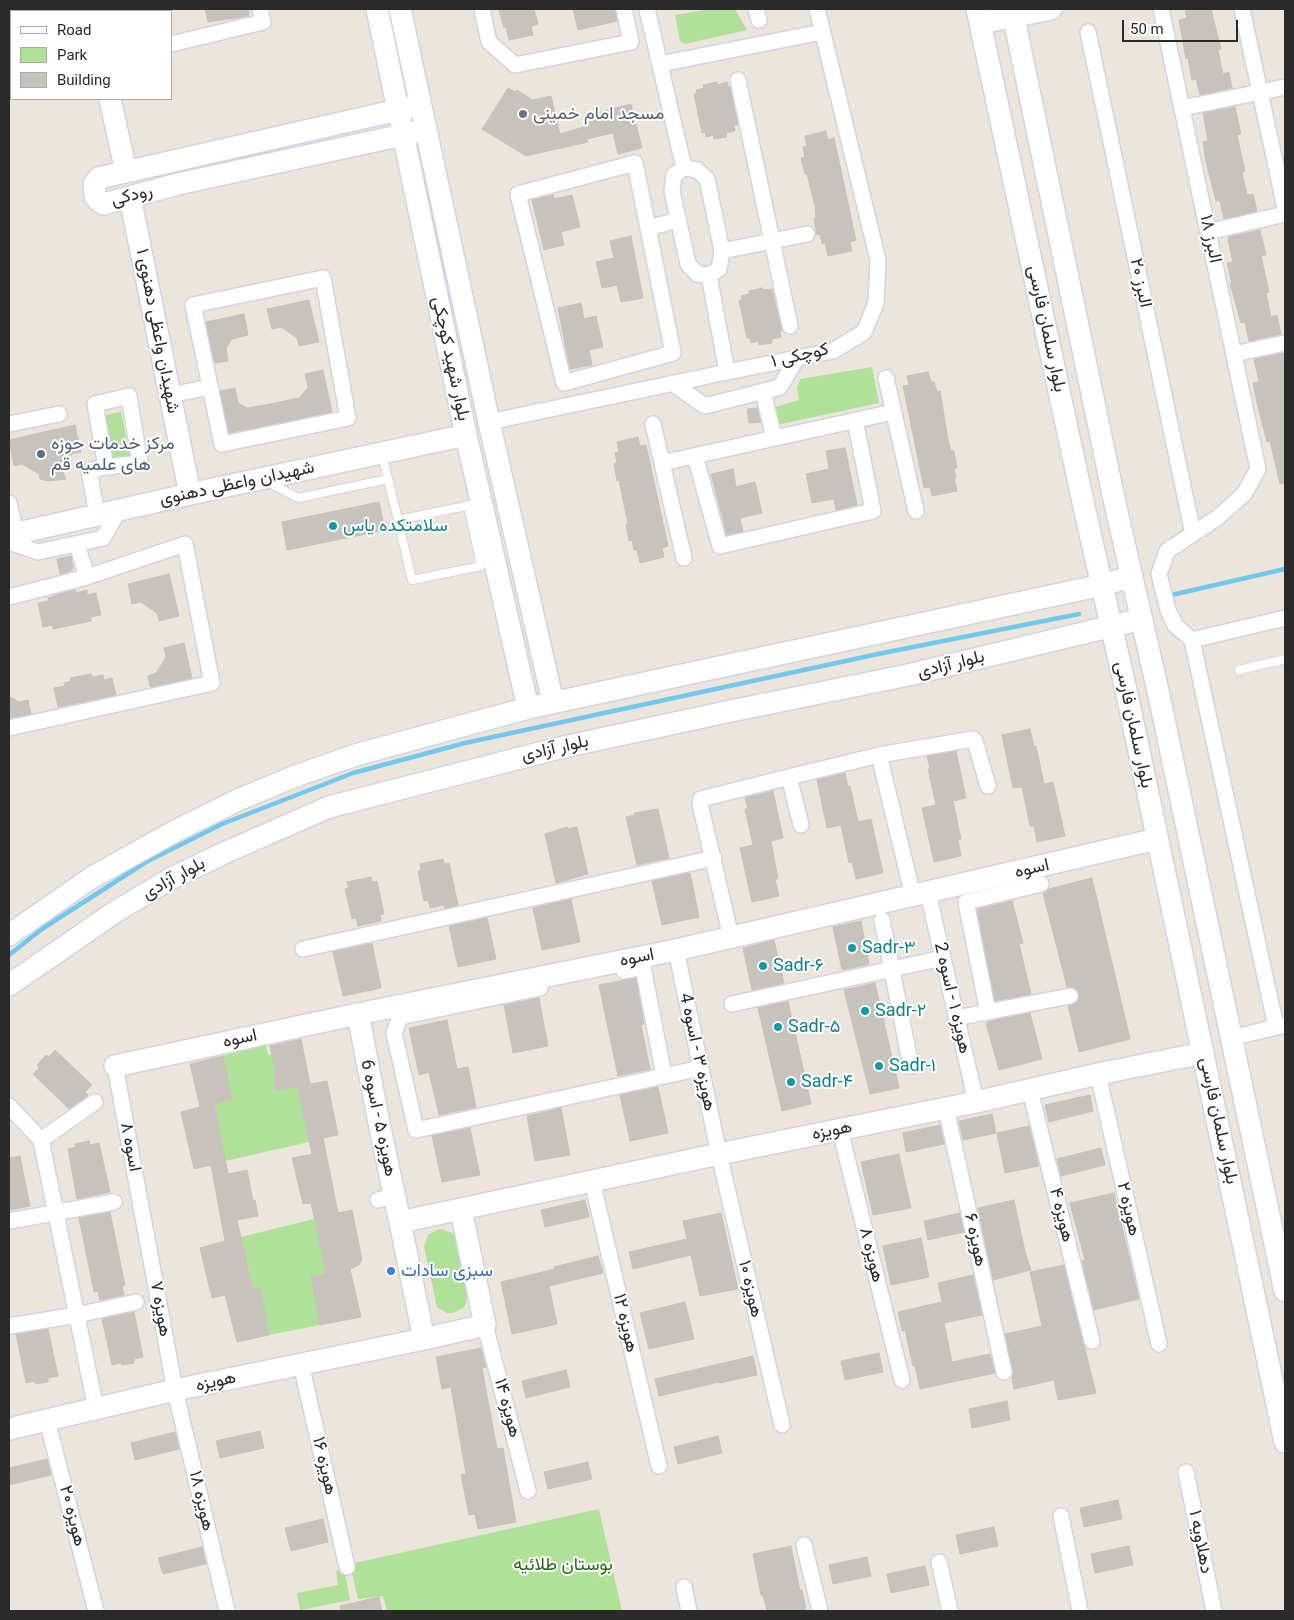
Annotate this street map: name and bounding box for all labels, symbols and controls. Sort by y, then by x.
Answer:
legend [10,10,172,100]
scale bar [1124,10,1240,42]
text: 50 m [1130,20,1164,38]
text: Road [57,21,91,39]
text: Park [57,46,87,64]
text: Building [57,71,111,89]
place label: مسجد امام خمینی [533,103,664,125]
marker: مسجد امام خمینی [517,108,529,120]
street label: رودکی [109,180,155,212]
street label: البرز ۱۸ [1194,213,1226,265]
street label: شهیدان واعظی دهنوی ۱ [130,247,184,415]
street label: البرز ۲۰ [1124,256,1156,310]
street label: بلوار سلمان فارسی [1022,264,1070,394]
street label: بلوار شهید کوچکی [426,295,474,423]
street label: کوچکی ۱ [769,339,831,373]
place label: مرکز خدمات حوزه های علمیه قم [51,433,175,476]
marker: مرکز خدمات حوزه های علمیه قم [35,448,47,460]
street label: شهیدان واعظی دهنوی [158,457,316,511]
place label: سلامتکده یاس [343,515,448,537]
marker: سلامتکده یاس [327,520,339,532]
street label: بلوار آزادی [915,646,987,684]
street label: بلوار سلمان فارسی [1109,660,1157,790]
street label: بلوار آزادی [519,731,591,767]
street label: بلوار آزادی [139,853,209,905]
street label: اسوه [1013,855,1051,883]
place label: Sadr-۳ [862,937,916,959]
street label: هویزه ۱ - اسوه 2 [929,940,975,1056]
marker: Sadr-۳ [846,942,858,954]
street label: اسوه [618,944,656,972]
place label: Sadr-۶ [773,955,823,977]
marker: Sadr-۶ [757,960,769,972]
street label: هویزه ۳ - اسوه 4 [674,991,720,1113]
place label: Sadr-۲ [875,1000,926,1022]
marker: Sadr-۲ [859,1005,871,1017]
place label: Sadr-۵ [788,1016,840,1038]
marker: Sadr-۵ [772,1021,784,1033]
street label: اسوه [221,1025,259,1053]
place label: Sadr-۱ [889,1055,936,1077]
street label: بلوار سلمان فارسی [1194,1056,1242,1186]
street label: هویزه ۵ - اسوه 6 [355,1058,401,1178]
marker: Sadr-۱ [873,1060,885,1072]
place label: Sadr-۴ [801,1071,853,1093]
marker: Sadr-۴ [785,1076,797,1088]
street label: هویزه [810,1117,854,1145]
street label: اسوه ۸ [115,1120,145,1174]
street label: هویزه ۲ [1111,1180,1145,1238]
street label: هویزه ۴ [1044,1186,1078,1244]
street label: هویزه ۶ [959,1211,991,1269]
street label: هویزه ۸ [854,1225,888,1285]
street label: هویزه ۱۰ [733,1258,767,1320]
place label: سبزی سادات [401,1260,493,1282]
marker: سبزی سادات [385,1265,397,1277]
street label: هویزه ۷ [145,1280,175,1338]
street label: هویزه ۱۲ [608,1291,642,1355]
street label: هویزه [194,1367,238,1397]
street label: هویزه ۱۴ [489,1376,525,1440]
street label: هویزه ‍۱۶ [307,1435,341,1497]
street label: هویزه ‍۱۸ [184,1469,218,1533]
street label: هویزه ‍۲۰ [54,1483,90,1549]
street label: دهلاویه ۱ [1183,1508,1217,1576]
park label: بوستان طلائیه [513,1554,613,1576]

